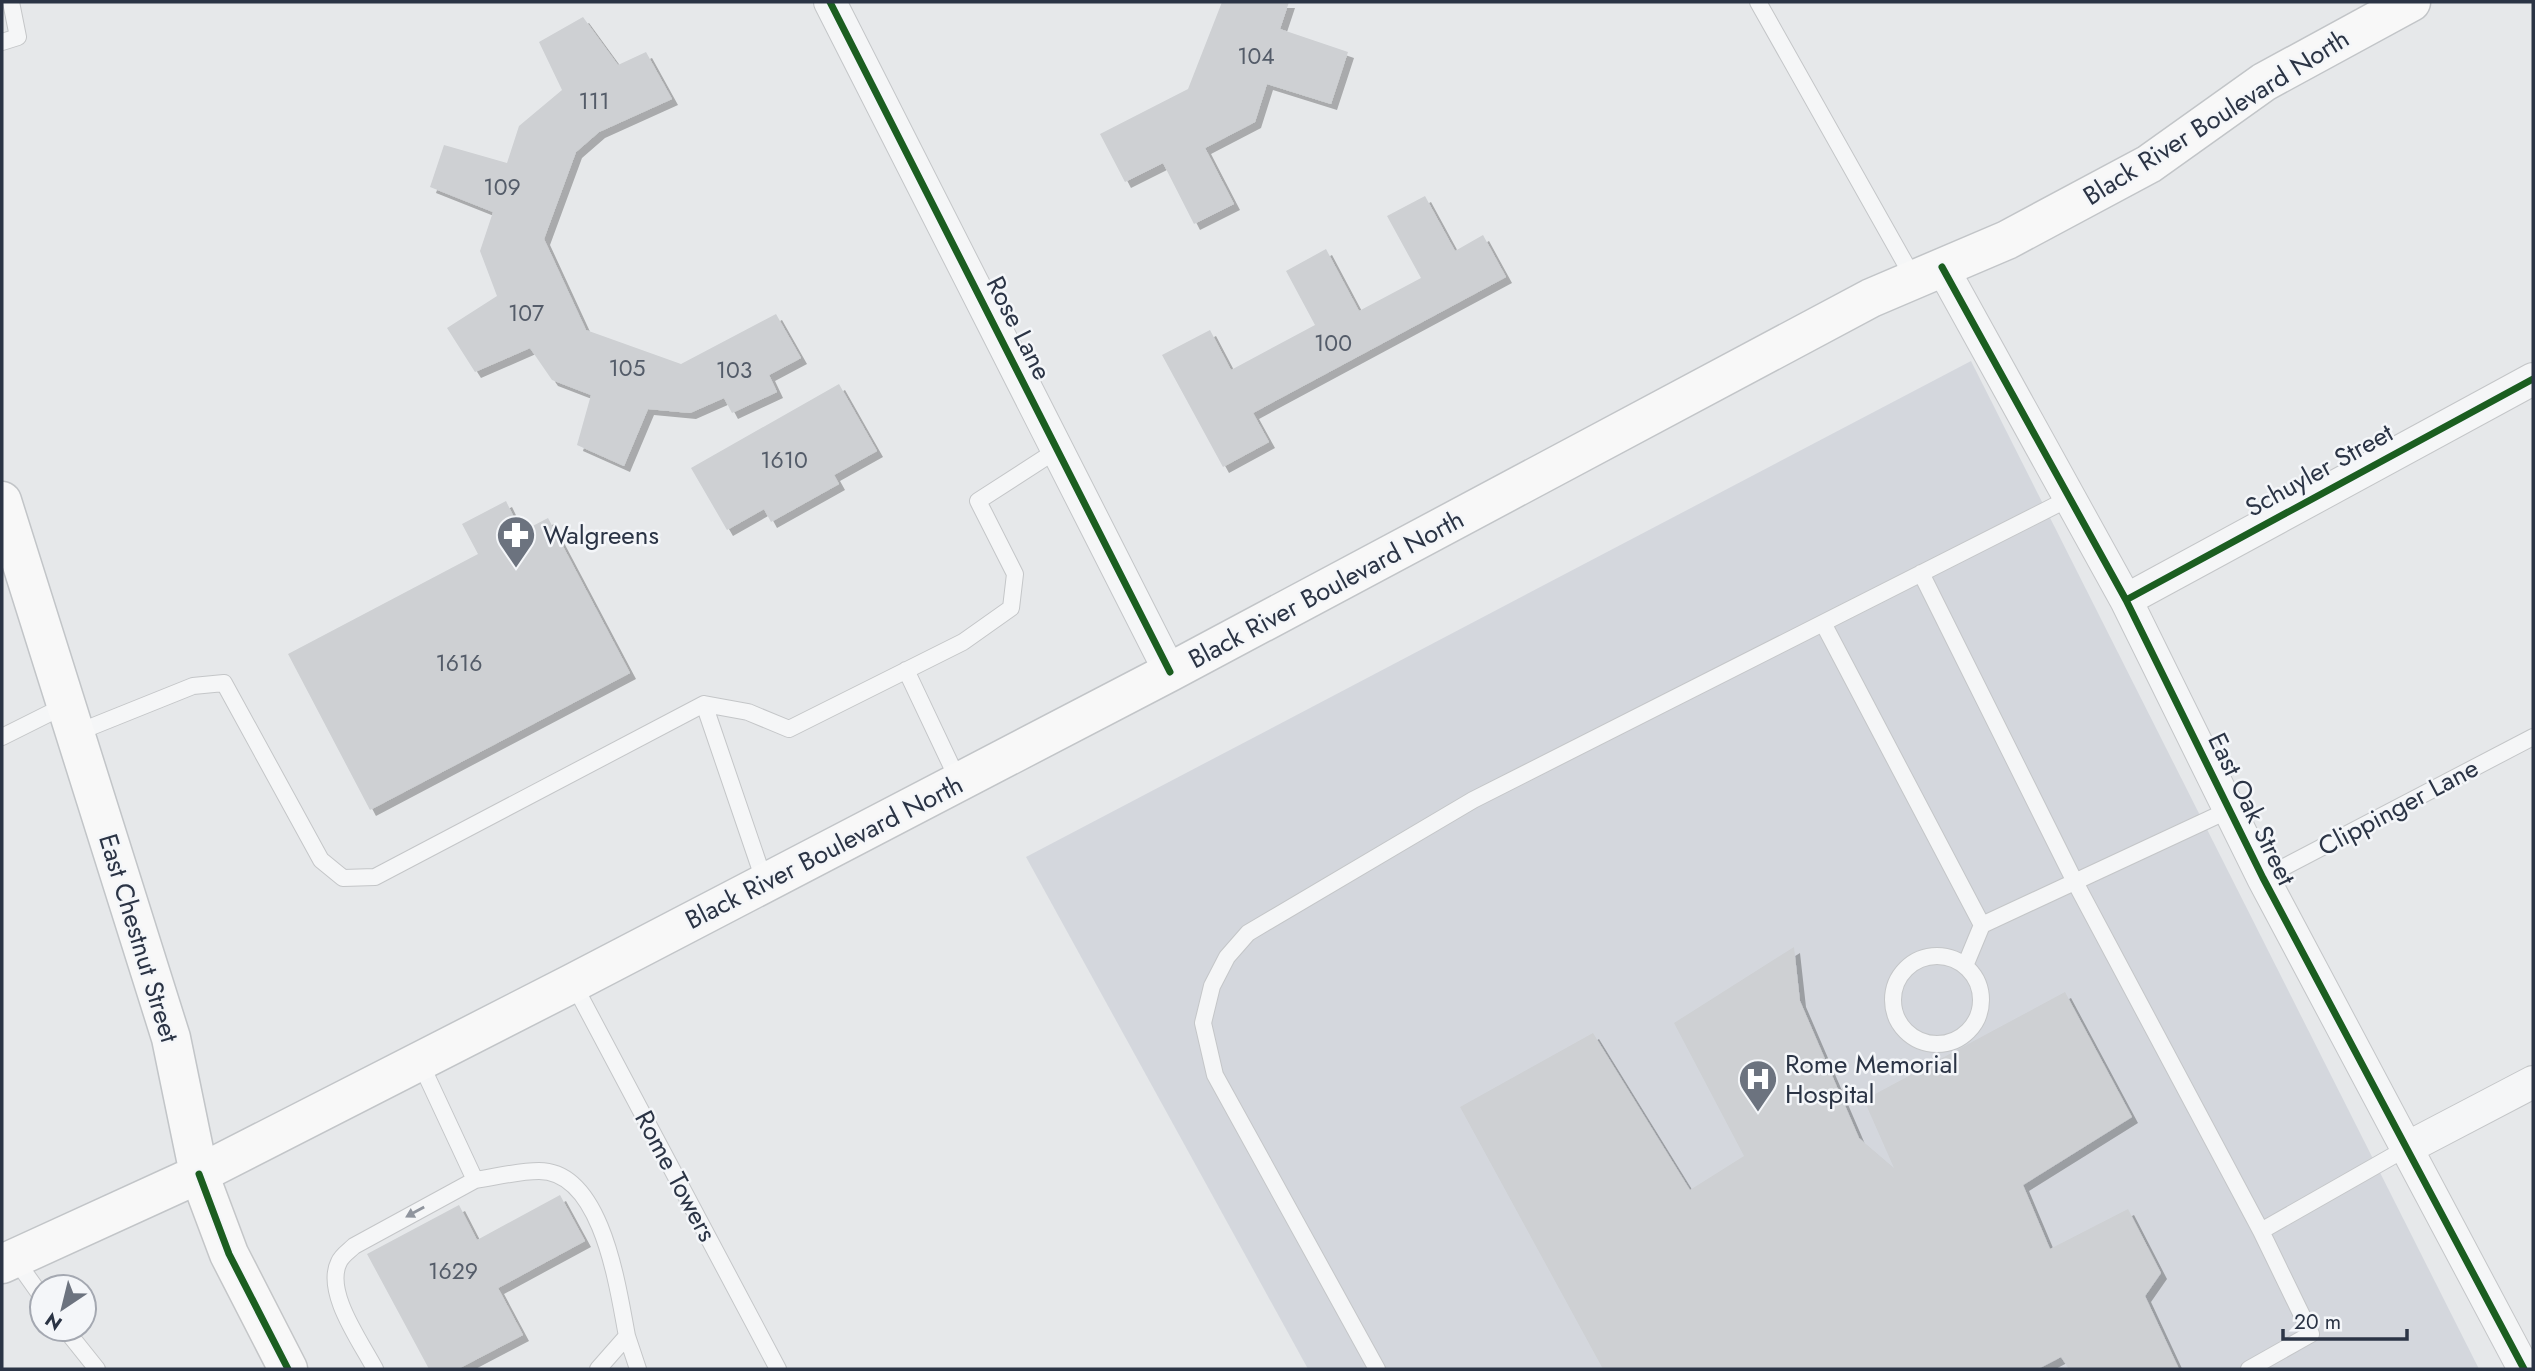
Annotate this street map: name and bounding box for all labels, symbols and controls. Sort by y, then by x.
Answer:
street label: Black River Boulevard North [2076,20,2356,214]
house number: 104 [1237,39,1275,73]
house number: 111 [578,84,610,118]
house number: 109 [483,170,521,204]
street label: Rose Lane [977,270,1061,386]
house number: 107 [508,296,544,330]
house number: 100 [1314,326,1352,360]
house number: 105 [608,351,646,385]
house number: 103 [716,353,752,387]
street label: Schuyler Street [2238,413,2400,526]
house number: 1610 [760,443,808,477]
street label: Black River Boulevard North [1181,500,1471,678]
pharmacy icon: Walgreens [495,514,537,569]
place label: Walgreens [543,516,659,554]
house number: 1616 [435,646,483,680]
street label: East Oak Street [2199,726,2306,892]
street label: Clippinger Lane [2311,749,2485,865]
street label: Black River Boulevard North [679,765,969,939]
street label: East Chestnut Street [89,829,189,1048]
place label: Rome Memorial Hospital [1785,1045,1958,1113]
hospital icon: Rome Memorial Hospital [1737,1058,1779,1113]
street label: Rome Towers [626,1104,726,1248]
one-way arrow [405,1207,425,1218]
house number: 1629 [428,1254,478,1288]
north arrow [28,1273,98,1343]
scale bar [2283,1298,2407,1342]
text: N [40,1306,67,1337]
text: 20 m [2294,1307,2341,1337]

